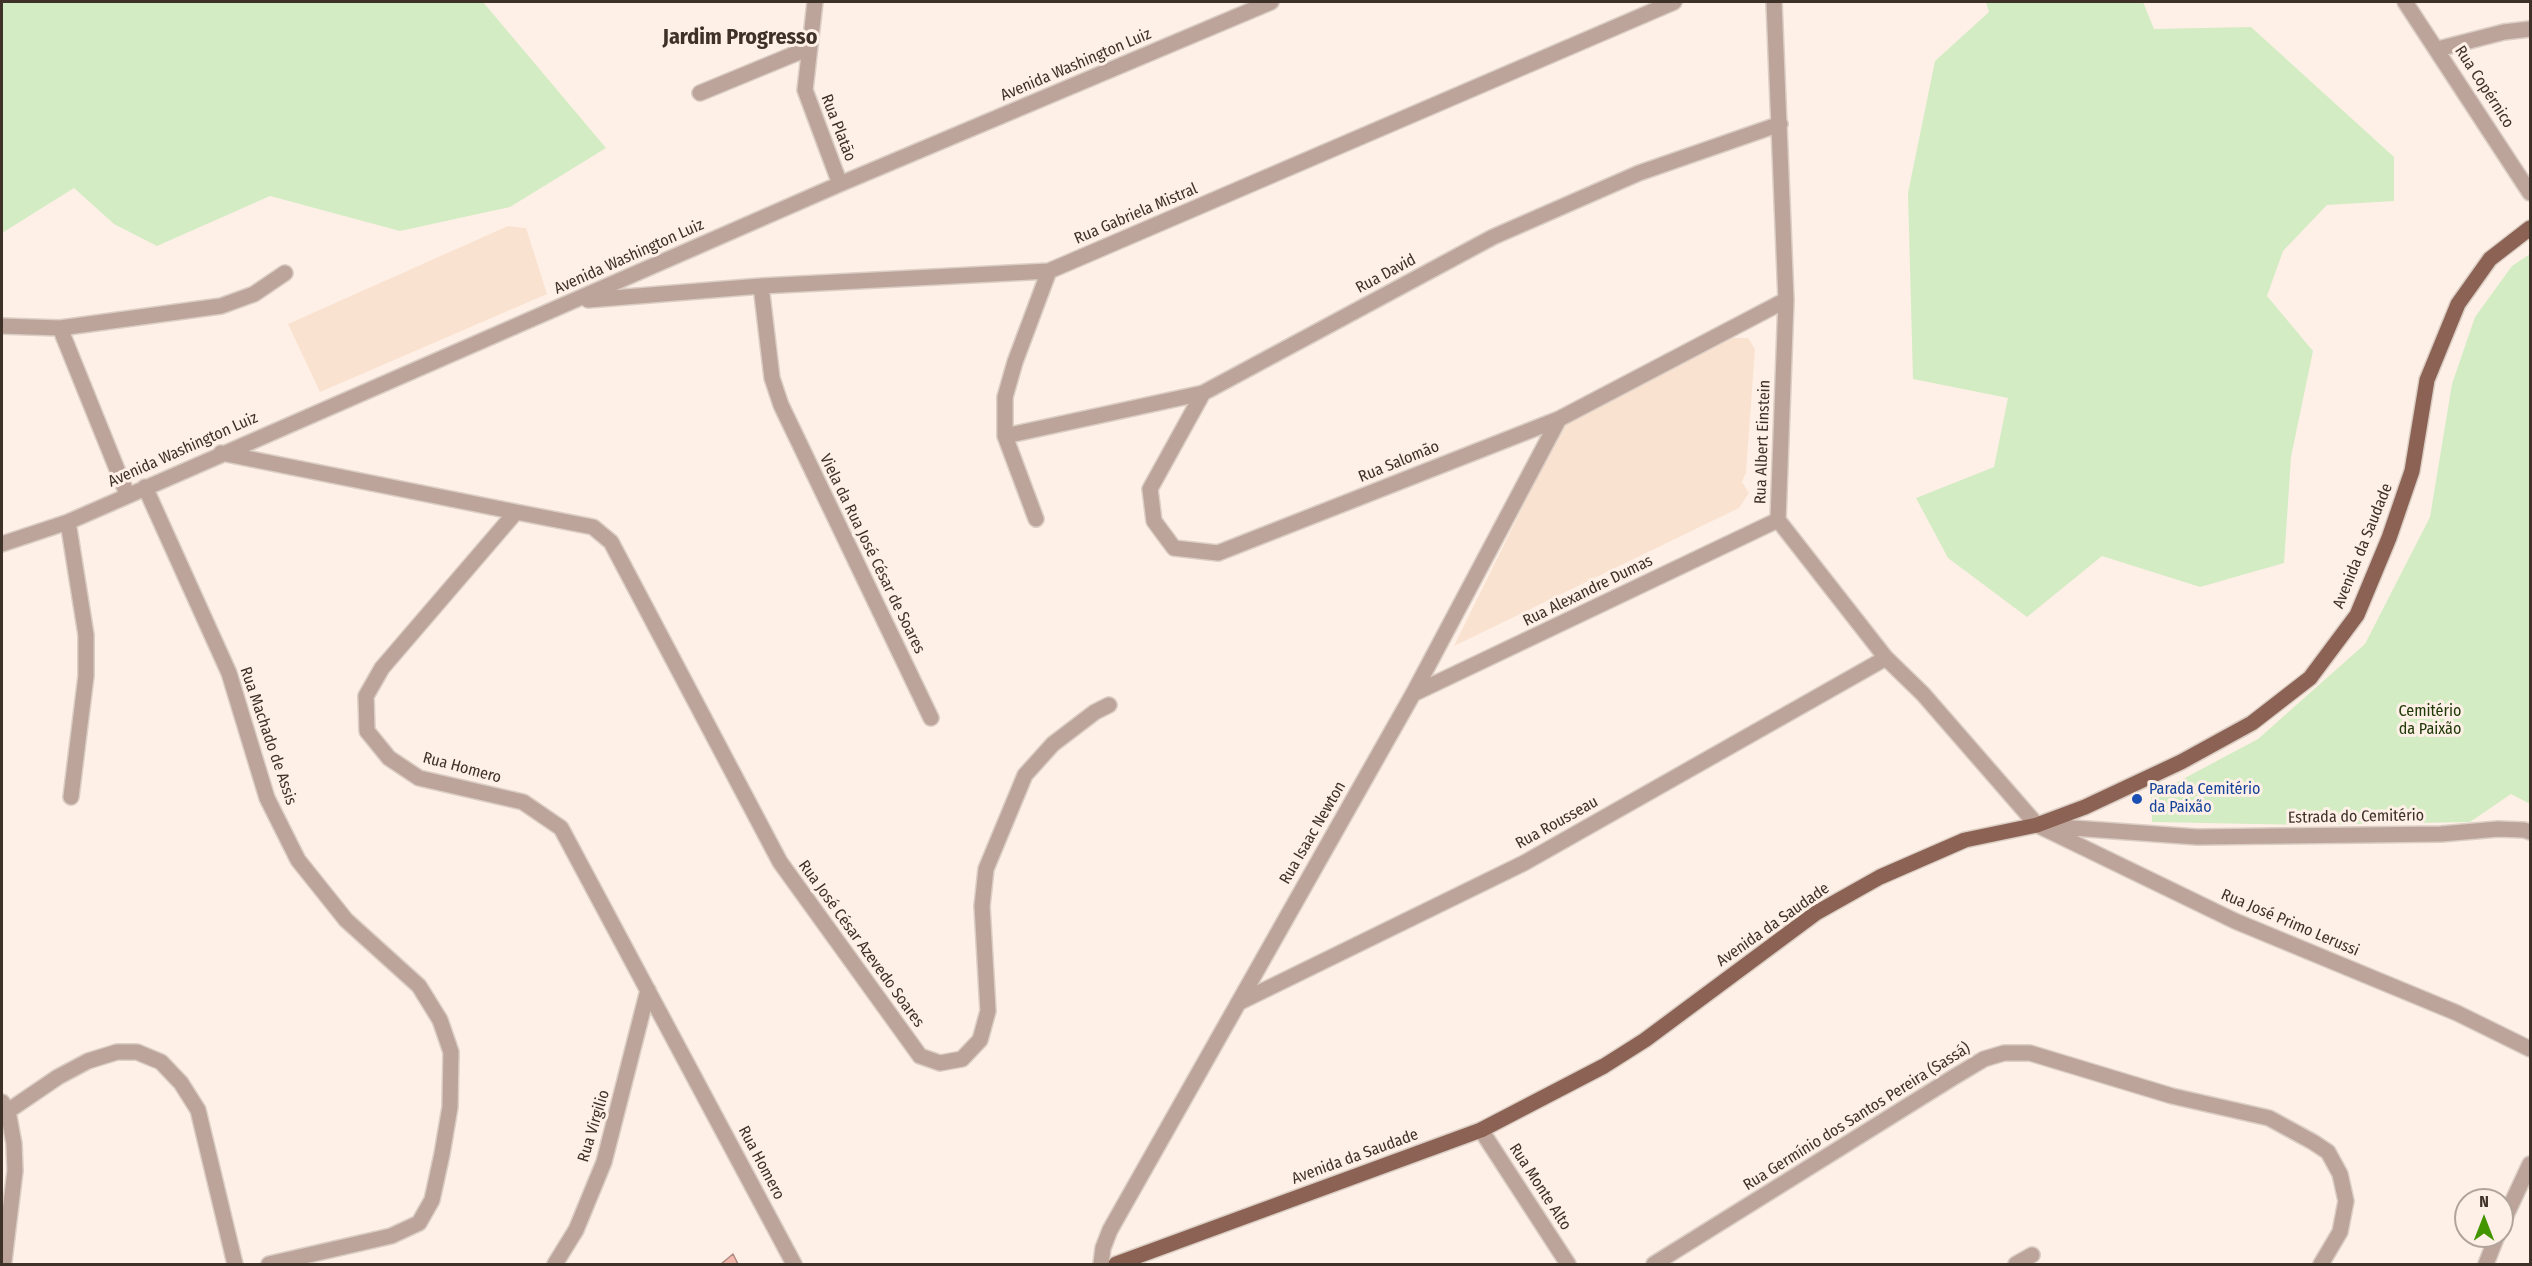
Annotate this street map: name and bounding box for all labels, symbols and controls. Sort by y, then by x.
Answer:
district label: Jardim Progresso [663,25,817,51]
street label: Avenida Washington Luiz [998,25,1154,105]
street label: Rua Copérnico [2450,42,2518,132]
street label: Rua Platão [816,92,860,164]
street label: Rua Gabriela Mistral [1072,179,1200,249]
street label: Avenida Washington Luiz [551,215,707,299]
street label: Rua David [1353,250,1419,298]
street label: Rua Albert Einstein [1751,379,1775,505]
street label: Avenida Washington Luiz [105,408,261,492]
street label: Rua Salomão [1356,437,1442,487]
street label: Viela da Rua José César de Soares [815,451,929,657]
street label: Avenida da Saudade [2329,481,2397,611]
street label: Rua Alexandre Dumas [1520,551,1656,631]
street label: Rua Machado de Assis [235,664,301,808]
park label: Cemitério da Paixão [2399,702,2461,740]
street label: Rua Homero [421,748,503,788]
street label: Rua Isaac Newton [1276,778,1350,888]
place label: Parada Cemitério da Paixão [2149,780,2260,818]
street label: Rua Rousseau [1512,792,1602,854]
marker: Parada Cemitério da Paixão [2130,792,2144,806]
street label: Estrada do Cemitério [2288,806,2424,828]
street label: Rua José César Azevedo Soares [794,857,928,1031]
street label: Avenida da Saudade [1713,879,1833,971]
street label: Rua José Primo Lerussi [2218,885,2362,961]
street label: Rua Germínio dos Santos Pereira (Sassá) [1740,1039,1974,1195]
street label: Rua Virgilio [574,1088,614,1164]
street label: Rua Homero [734,1123,788,1203]
street label: Avenida da Saudade [1289,1125,1421,1189]
street label: Rua Monte Alto [1505,1140,1575,1234]
north arrow [2454,1188,2514,1248]
text: N [2479,1192,2489,1211]

